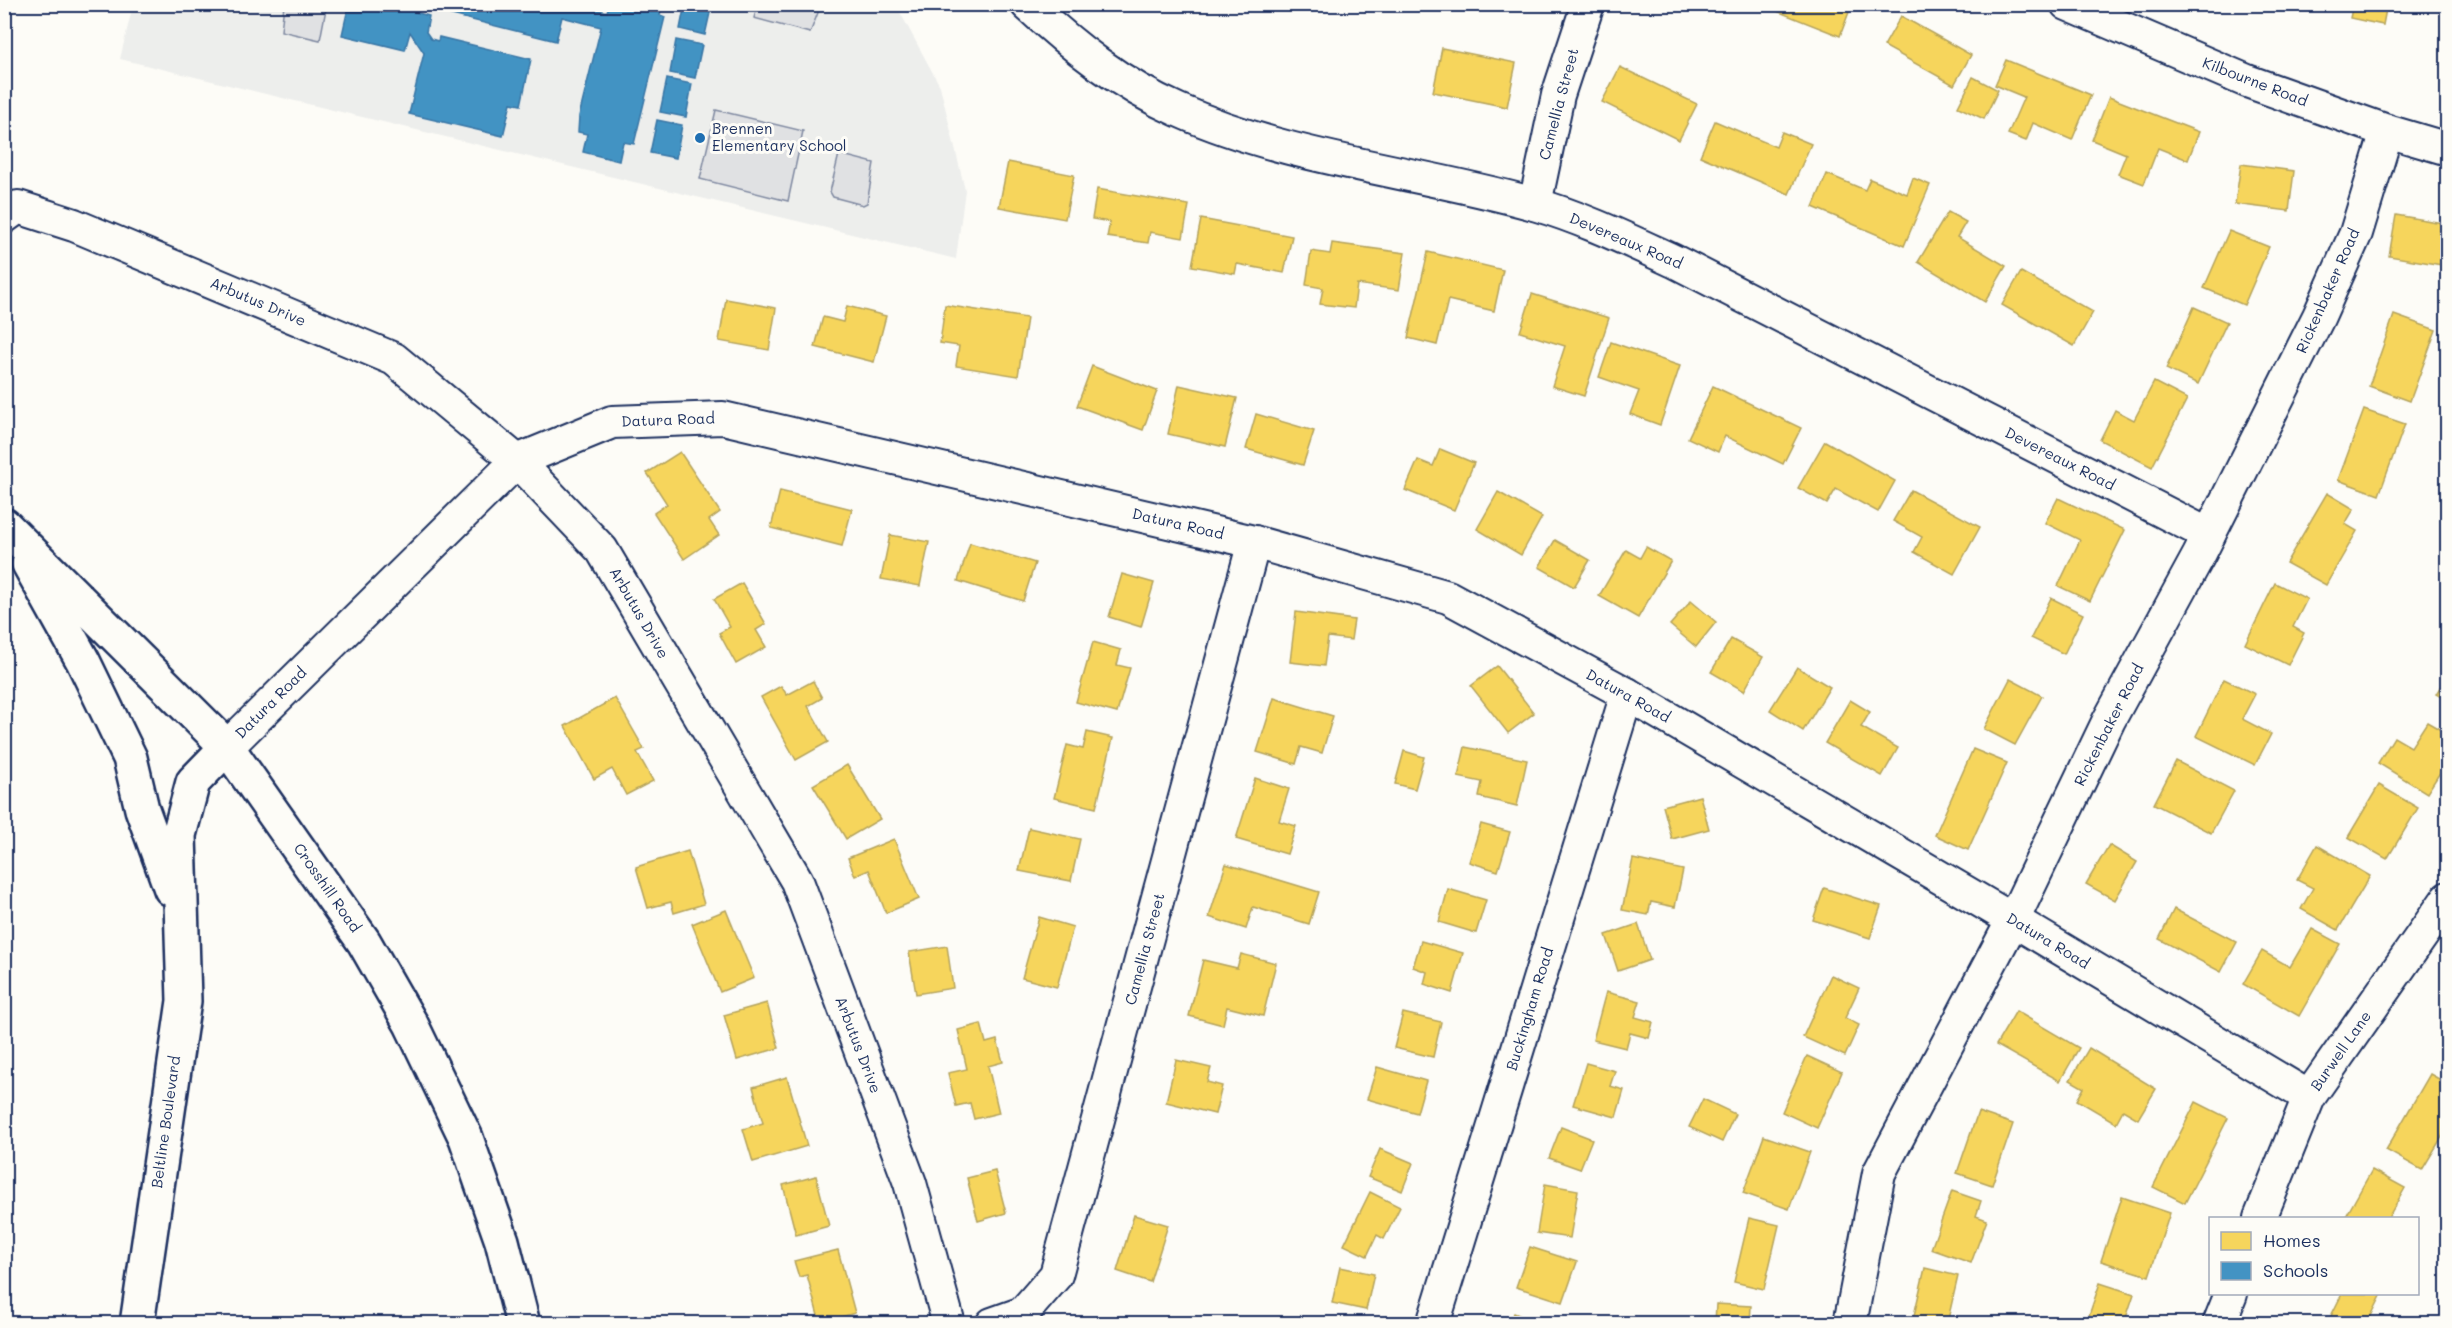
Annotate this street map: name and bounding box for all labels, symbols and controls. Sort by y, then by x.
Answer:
street label: Camellia Street [1533,45,1583,162]
street label: Kilbourne Road [2200,52,2311,110]
place label: Brennen Elementary School [712,118,847,155]
marker: Brennen Elementary School [693,131,707,145]
street label: Devereaux Road [1567,207,1686,273]
street label: Rickenbaker Road [2291,225,2364,356]
street label: Arbutus Drive [207,272,309,330]
street label: Datura Road [621,407,715,431]
street label: Devereaux Road [2002,422,2119,494]
street label: Datura Road [1130,503,1226,543]
street label: Arbutus Drive [606,563,674,662]
street label: Rickenbaker Road [2069,660,2148,789]
street label: Datura Road [230,662,310,742]
street label: Datura Road [1583,664,1674,727]
street label: Crosshill Road [290,839,366,936]
street label: Camellia Street [1119,890,1169,1007]
street label: Datura Road [2003,907,2094,973]
street label: Buckingham Road [1501,945,1557,1073]
street label: Arbutus Drive [831,993,887,1096]
street label: Burwell Lane [2305,1007,2375,1094]
street label: Beltline Boulevard [146,1054,184,1189]
legend [2209,1217,2419,1295]
text: Homes [2263,1228,2321,1252]
text: Schools [2263,1258,2328,1282]

